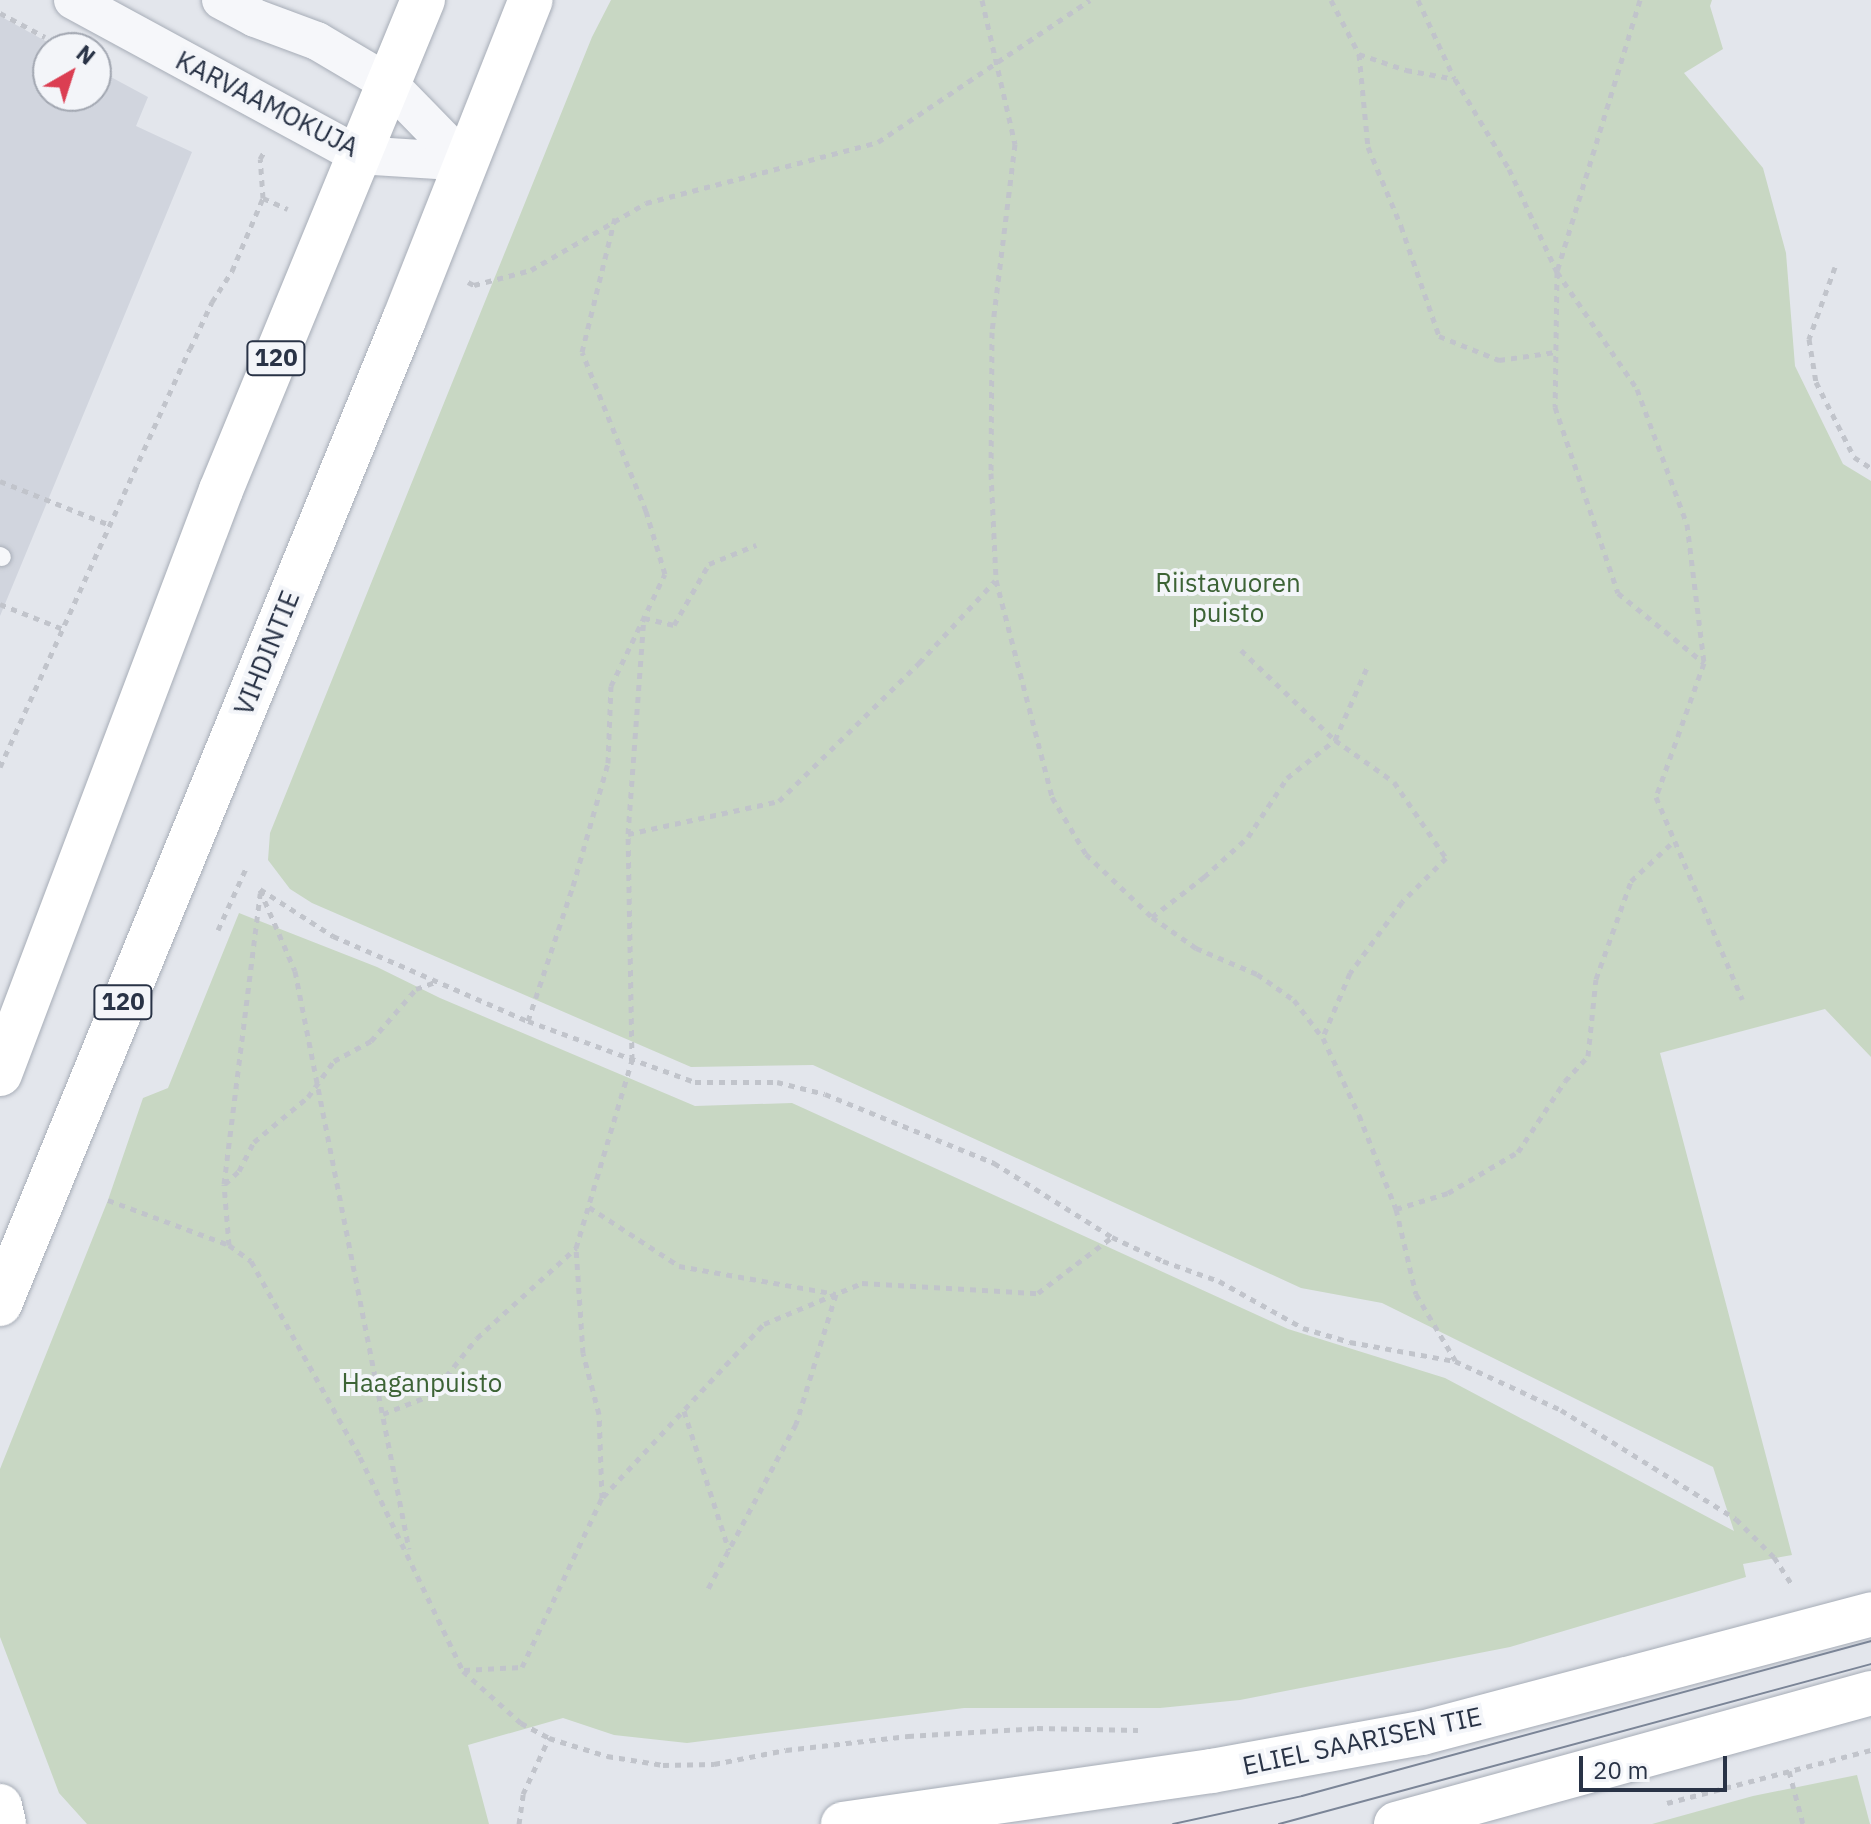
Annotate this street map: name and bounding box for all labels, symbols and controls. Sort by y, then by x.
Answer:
north arrow [32,32,112,112]
text: N [71,38,101,71]
street label: KARVAAMOKUJA [171,45,363,163]
road number: 120 [246,338,306,378]
park label: Riistavuoren puisto [1155,567,1301,628]
street label: VIHDINTIE [228,586,306,720]
road number: 120 [93,982,153,1022]
park label: Haaganpuisto [342,1367,502,1399]
street label: ELIEL SAARISEN TIE [1240,1700,1484,1782]
scale bar [1583,1740,1731,1790]
text: 20 m [1593,1754,1648,1786]

